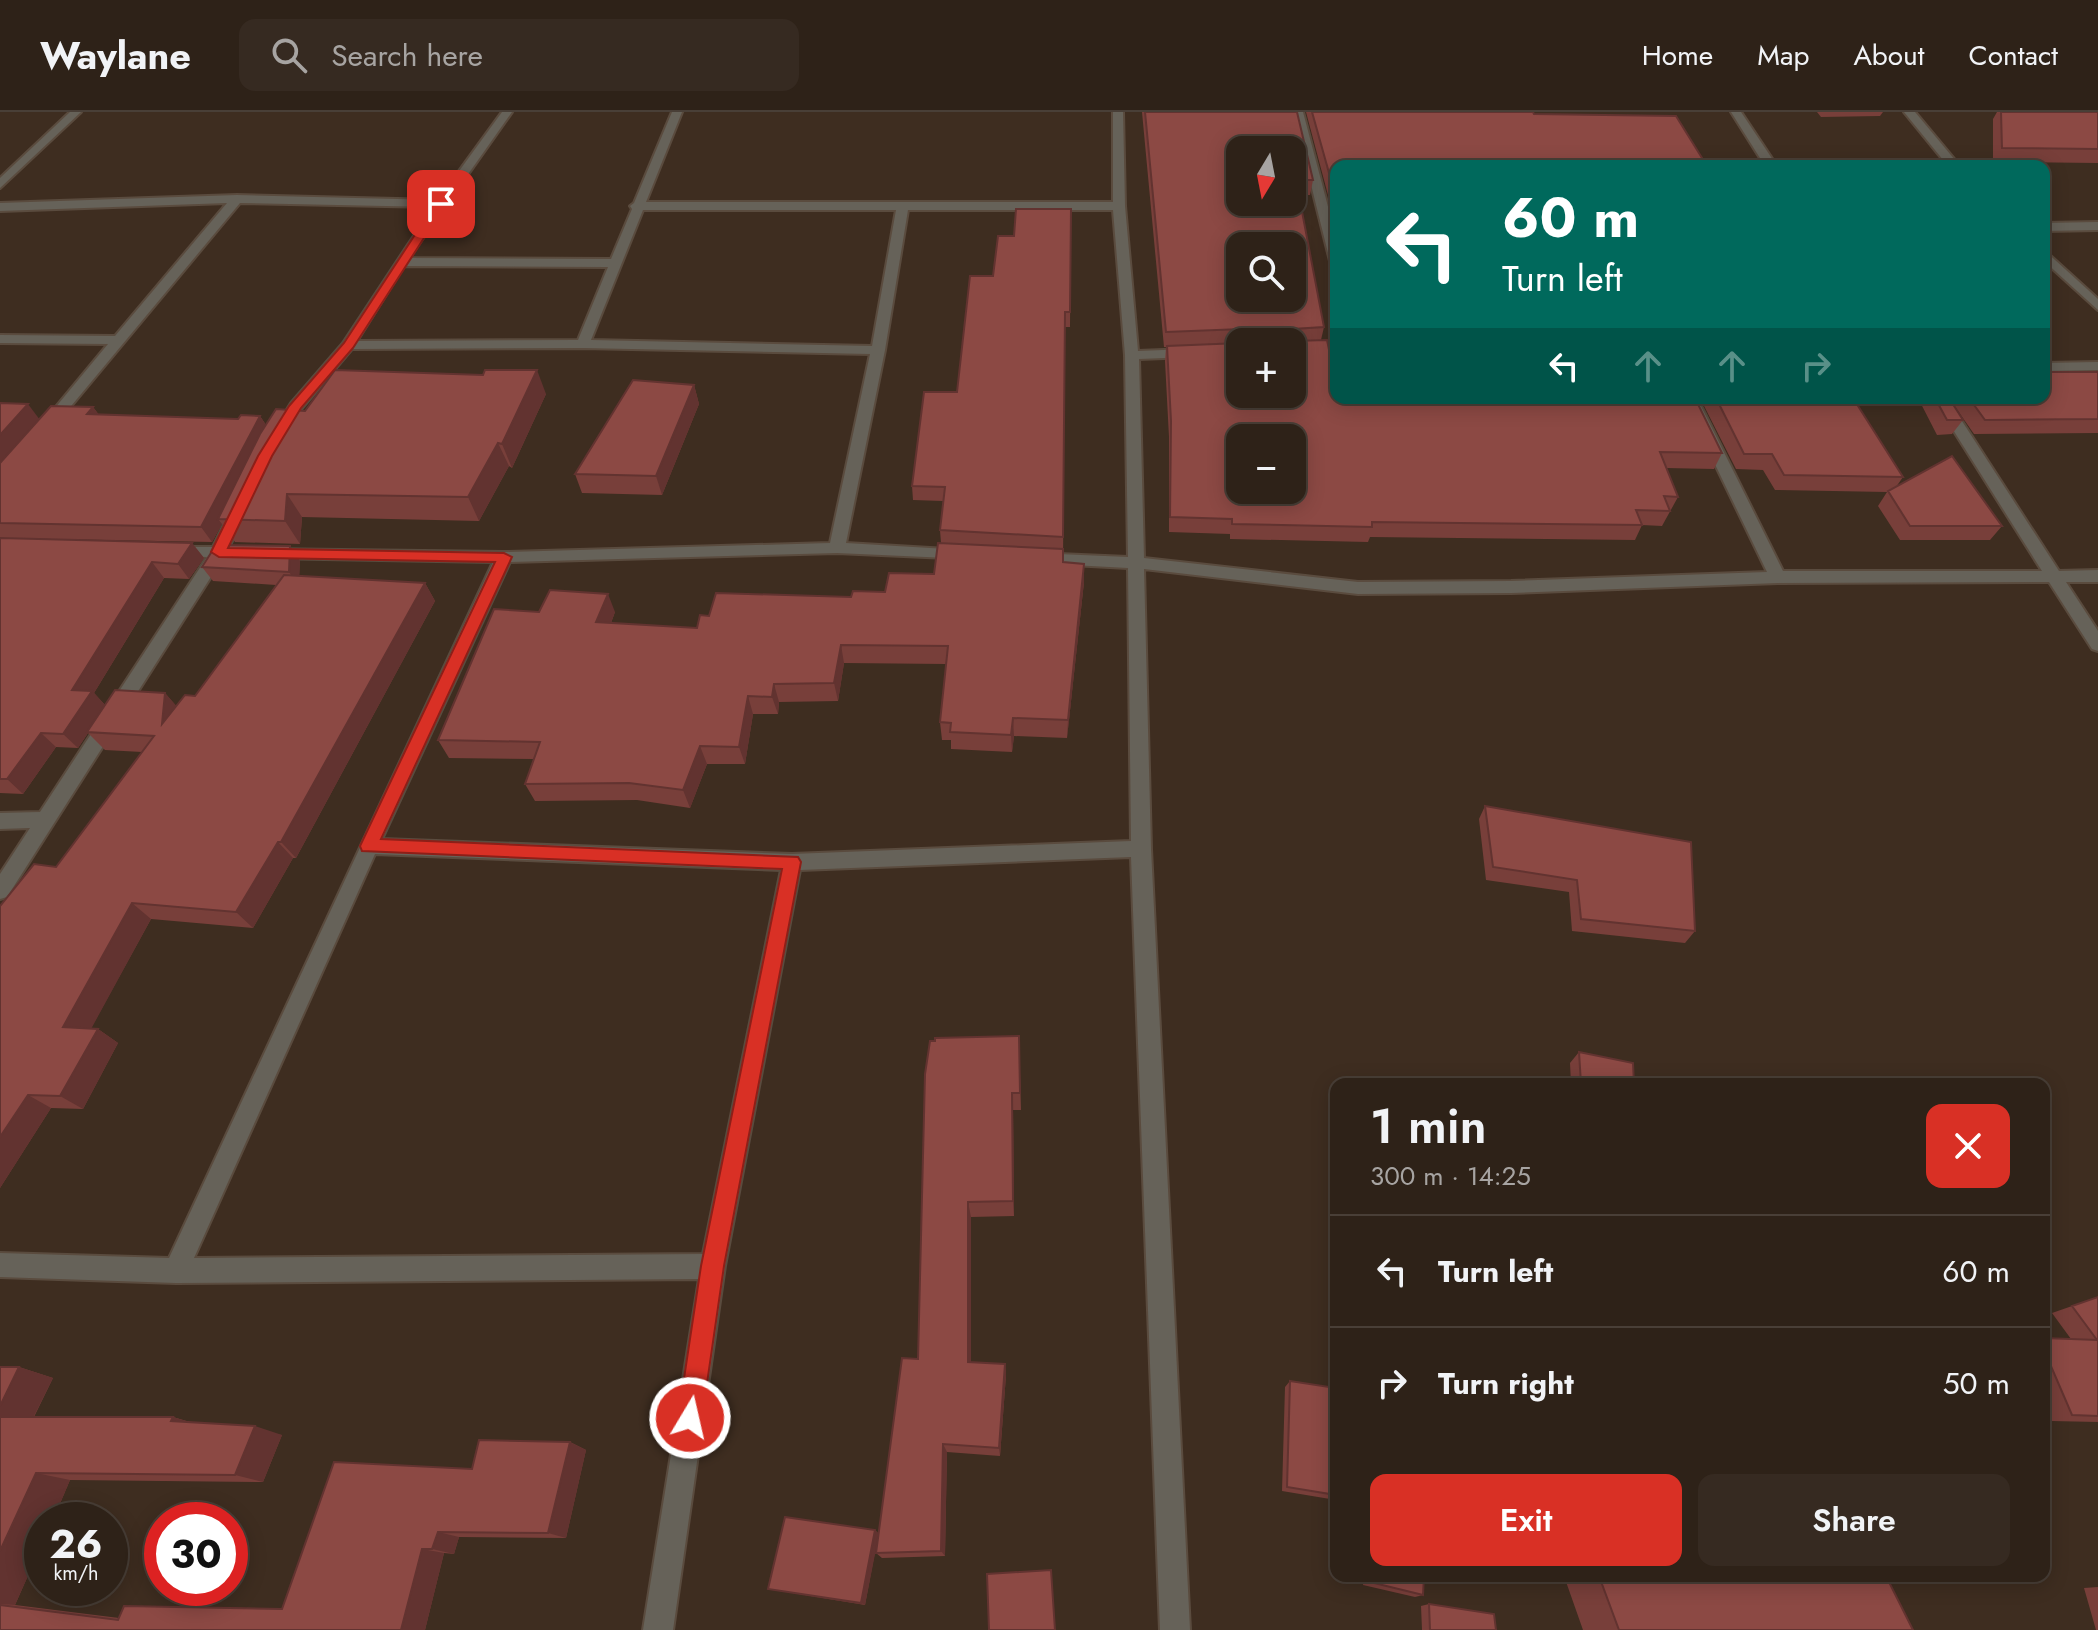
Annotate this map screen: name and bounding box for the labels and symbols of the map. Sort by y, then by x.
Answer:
north arrow [1226,136,1306,216]
pin [407,170,475,238]
position arrow [648,1376,732,1460]
speed limit sign: 30 [144,1502,248,1606]

